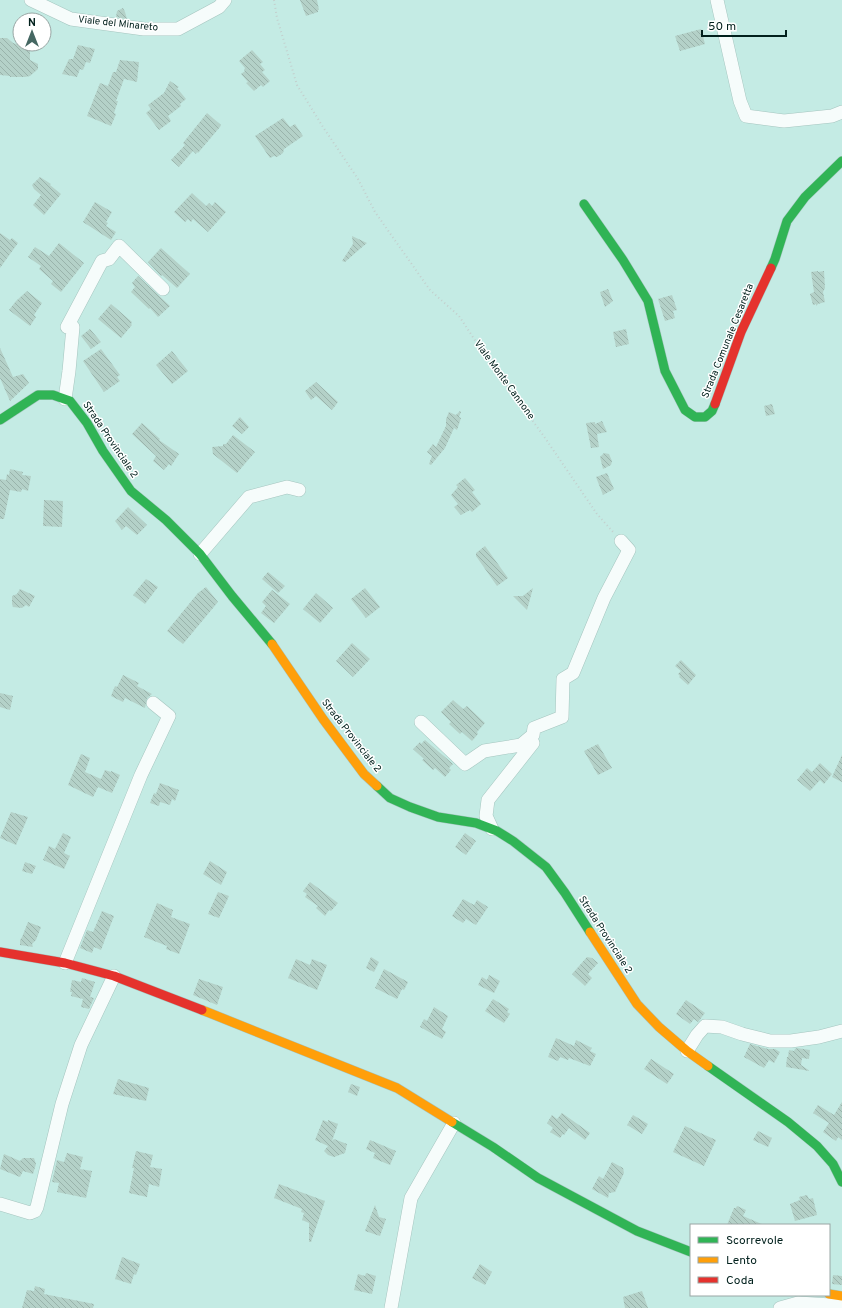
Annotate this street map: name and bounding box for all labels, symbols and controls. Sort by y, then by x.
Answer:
north arrow [12,12,52,52]
scale bar [702,12,786,38]
street label: Viale del Minareto [77,13,159,35]
text: N [28,16,36,30]
text: 50 m [708,19,736,35]
street label: Strada Comunale Cesaretta [699,282,757,400]
street label: Viale Monte Cannone [471,338,537,422]
street label: Strada Provinciale 2 [80,399,140,481]
street label: Strada Provinciale 2 [318,697,384,775]
street label: Strada Provinciale 2 [575,894,635,976]
legend [690,1224,830,1296]
text: Scorrevole [726,1233,783,1249]
text: Lento [726,1253,757,1269]
text: Coda [726,1273,754,1289]

